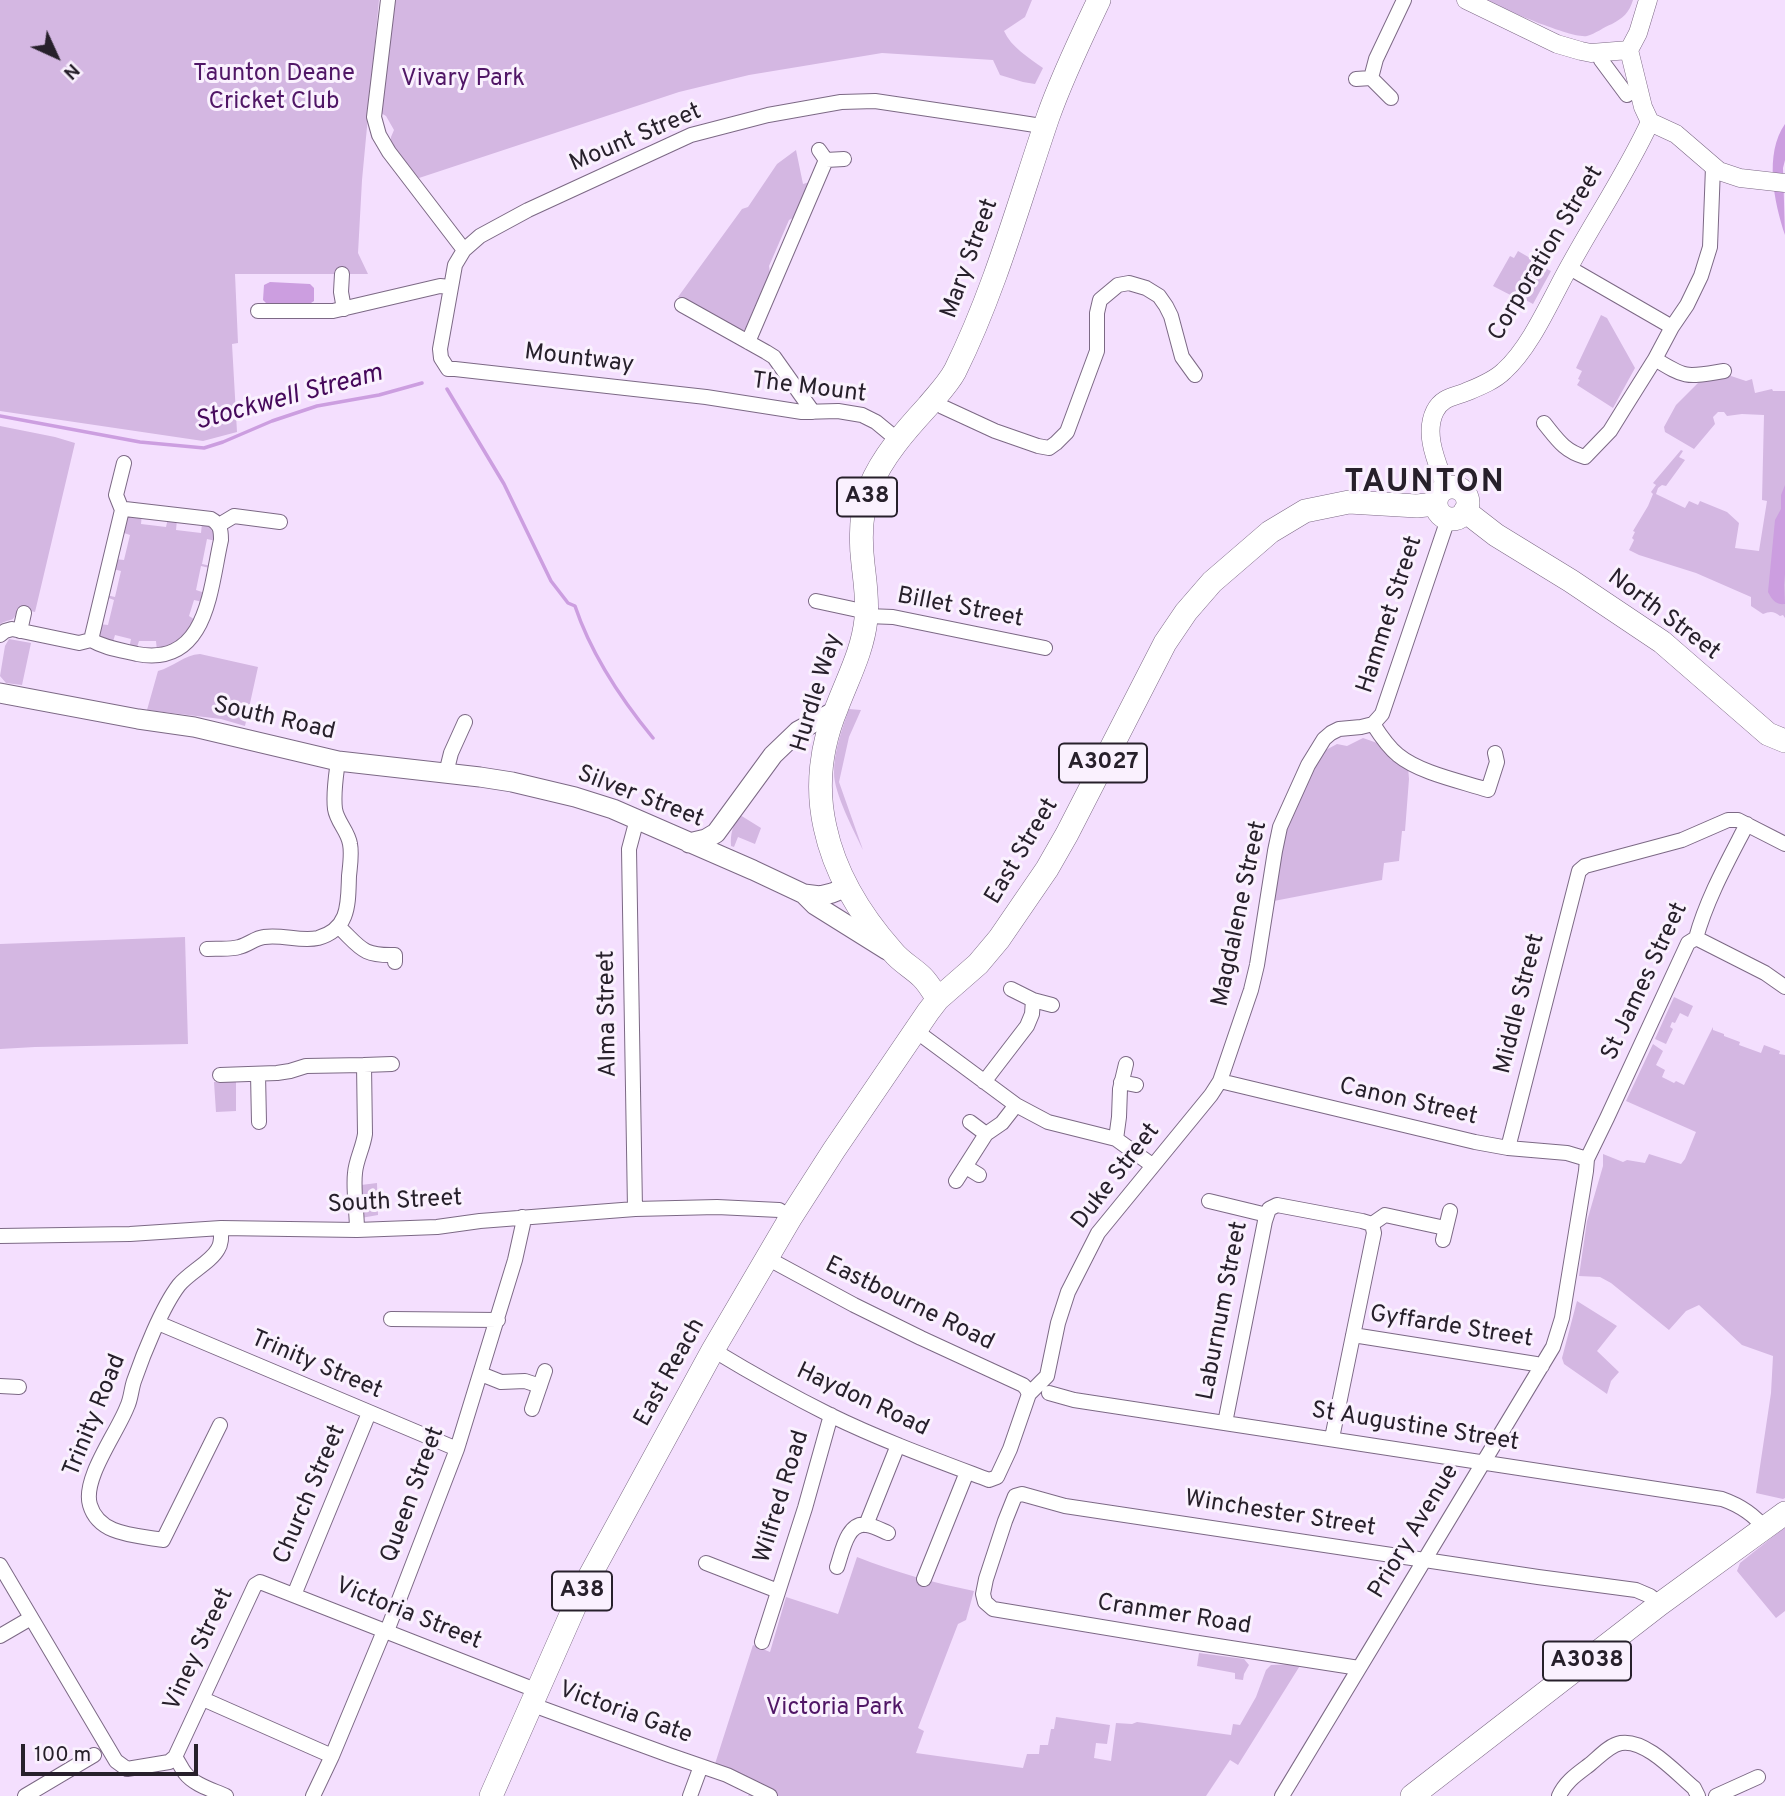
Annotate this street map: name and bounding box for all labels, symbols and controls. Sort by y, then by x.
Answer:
north arrow [21,21,91,91]
text: N [58,58,84,84]
park label: Taunton Deane Cricket Club [193,61,355,117]
park label: Vivary Park [401,66,525,94]
street label: Mount Street [566,98,706,180]
street label: Corporation Street [1483,161,1611,347]
street label: Mary Street [936,195,1006,323]
street label: Mountway [522,339,636,381]
water label: Stockwell Stream [192,359,386,439]
street label: The Mount [750,368,868,410]
district label: TAUNTON [1345,466,1505,504]
road number: A38 [837,477,897,516]
street label: Hammet Street [1352,533,1430,697]
street label: North Street [1601,564,1725,668]
street label: Billet Street [894,583,1026,635]
street label: Hurdle Way [786,630,850,756]
street label: South Road [210,692,338,748]
road number: A3027 [1059,744,1147,782]
street label: Silver Street [573,761,707,835]
street label: East Street [980,794,1066,910]
street label: Magdalene Street [1207,819,1275,1009]
street label: St James Street [1597,898,1695,1066]
street label: Middle Street [1490,931,1552,1077]
street label: Alma Street [593,950,625,1078]
street label: Canon Street [1336,1073,1480,1133]
street label: Duke Street [1067,1118,1167,1236]
street label: South Street [327,1185,463,1221]
street label: Laburnum Street [1193,1219,1255,1403]
street label: Eastbourne Road [820,1252,998,1358]
street label: Gyffarde Street [1367,1301,1535,1355]
street label: East Reach [629,1314,713,1432]
street label: Trinity Street [246,1325,386,1407]
street label: Trinity Road [58,1351,134,1481]
street label: Haydon Road [791,1358,933,1444]
street label: St Augustine Street [1309,1397,1521,1459]
street label: Church Street [269,1421,353,1569]
street label: Queen Street [376,1423,452,1567]
street label: Wilfred Road [749,1427,817,1567]
street label: Priory Avenue [1364,1460,1466,1604]
street label: Winchester Street [1183,1486,1377,1544]
road number: A38 [552,1572,612,1610]
street label: Victoria Street [331,1573,485,1657]
street label: Viney Street [159,1584,241,1716]
street label: Cranmer Road [1095,1590,1253,1642]
road number: A3038 [1543,1642,1631,1680]
street label: Victoria Gate [554,1677,696,1751]
park label: Victoria Park [766,1695,904,1723]
scale bar [24,1730,201,1774]
text: 100 m [34,1742,91,1769]

